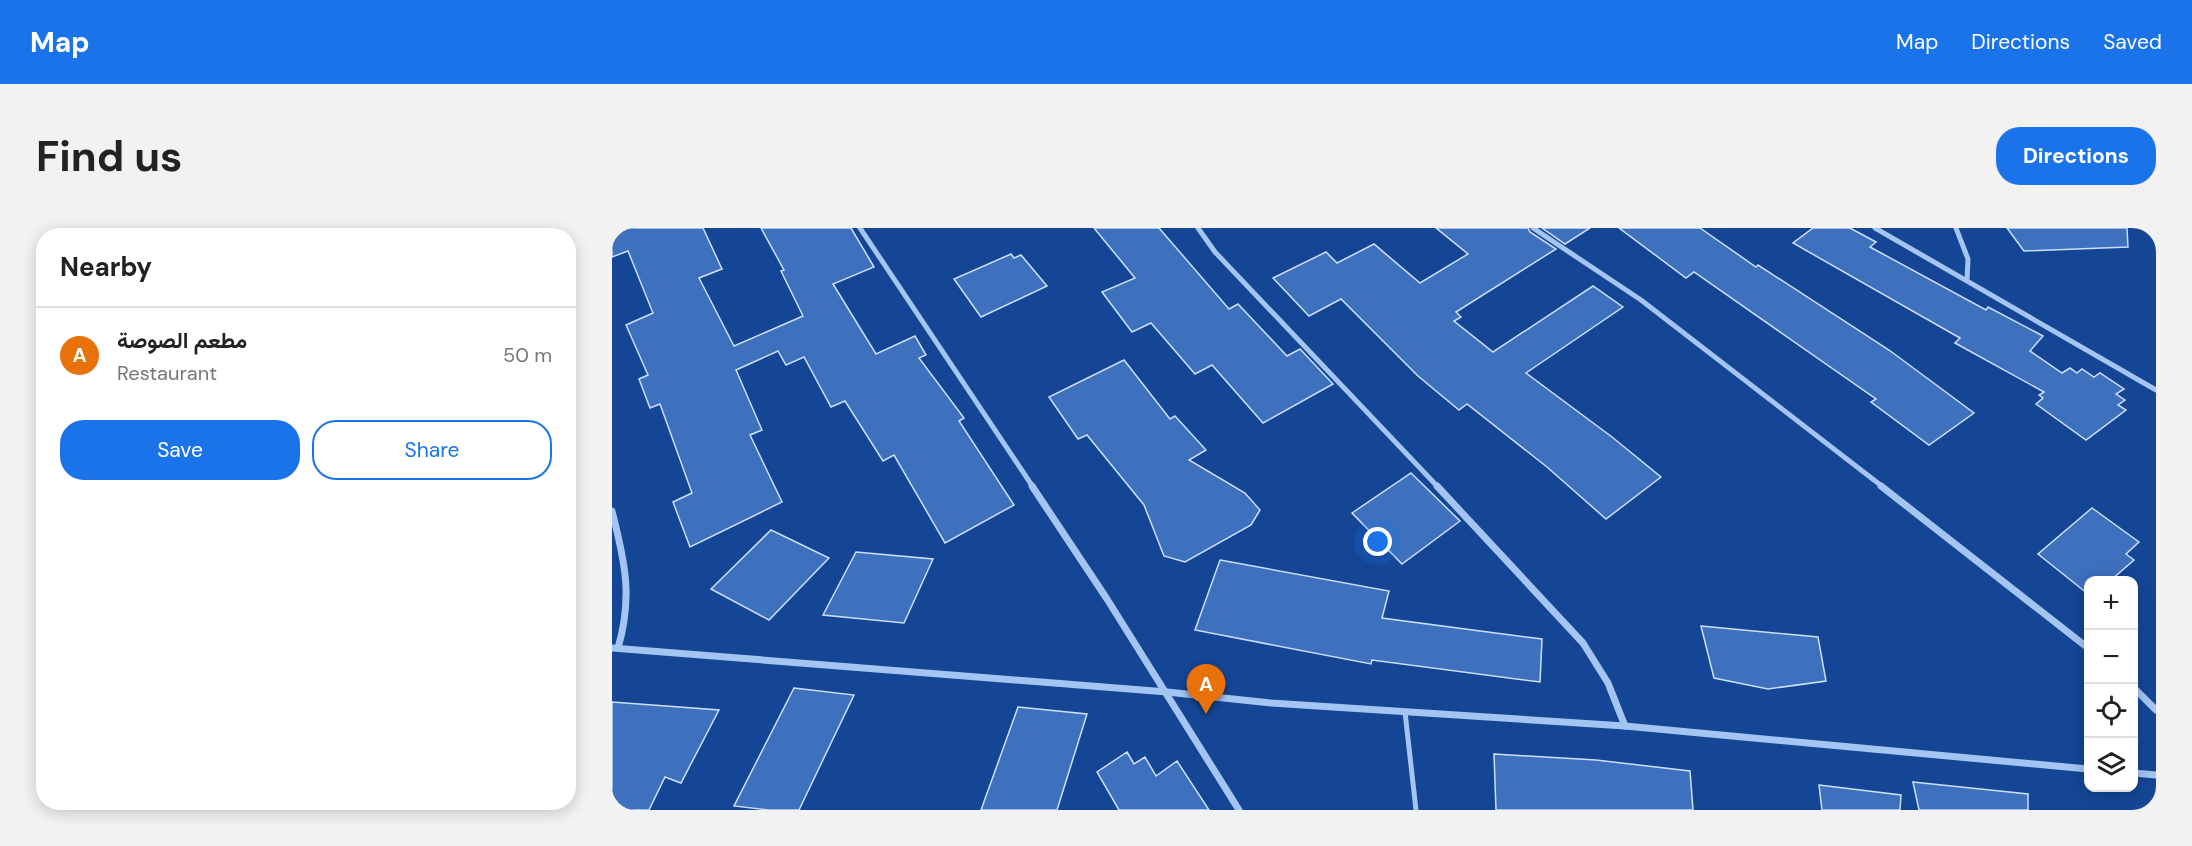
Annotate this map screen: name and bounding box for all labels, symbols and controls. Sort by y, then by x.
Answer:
text: Map [30,24,90,61]
text: Map [1896,28,1938,56]
text: Directions [1971,28,2070,56]
text: Saved [2103,28,2162,56]
button: Directions [1996,127,2156,185]
text: Find us [36,129,182,184]
text: Nearby [60,250,152,284]
text: مطعم الصوصة [117,326,247,355]
text: A [72,342,87,368]
text: 50 m [503,342,552,368]
text: Restaurant [117,360,217,386]
button: Save [60,420,300,480]
button: Share [312,420,552,480]
your location [1363,527,1392,556]
map controls [2084,576,2138,792]
button: + [2084,576,2138,630]
button: − [2084,630,2138,684]
pin: A [1186,664,1226,714]
button: locate [2084,684,2138,738]
button: layers [2084,738,2138,792]

